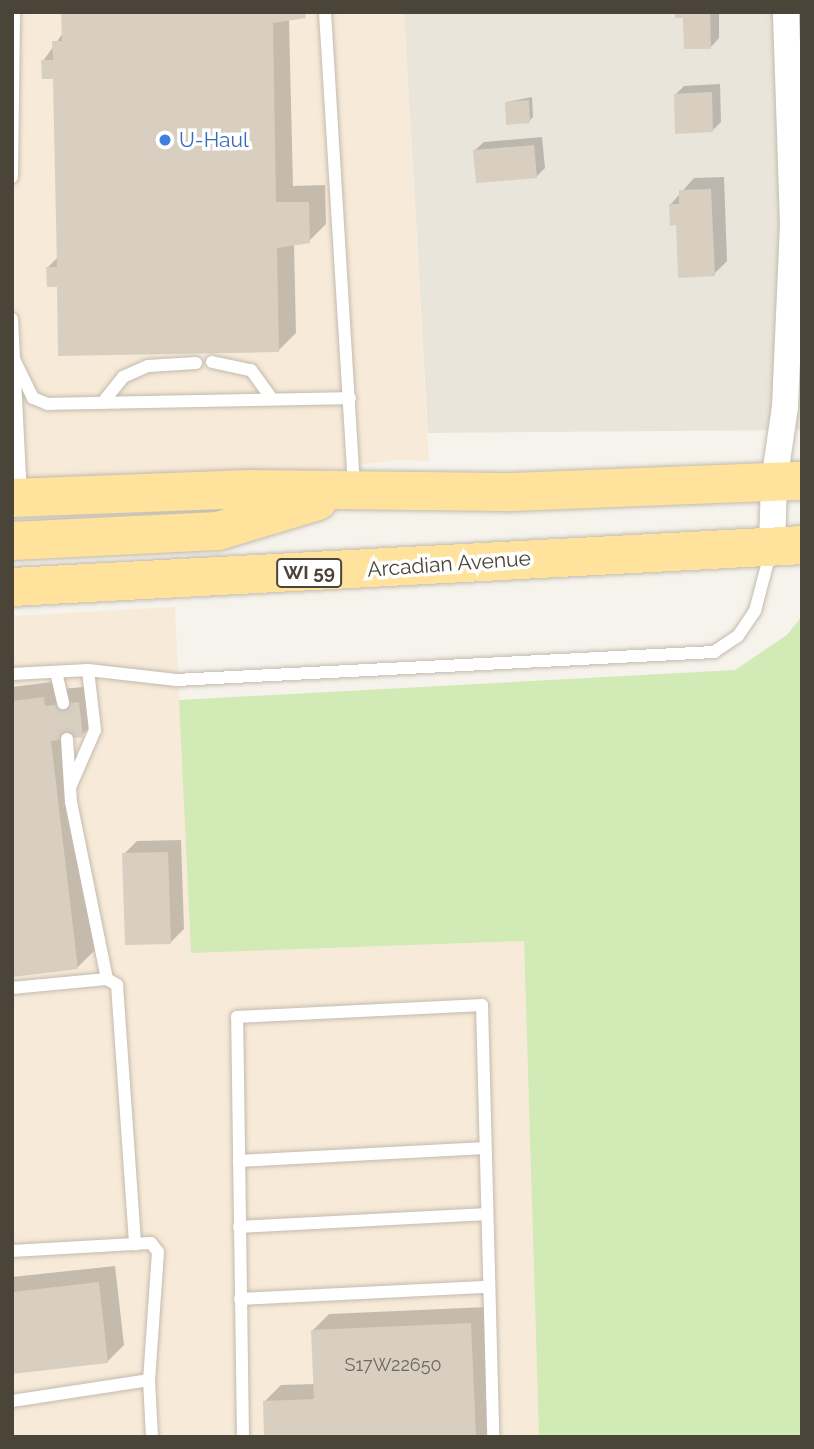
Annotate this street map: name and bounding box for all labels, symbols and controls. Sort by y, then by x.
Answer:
place label: U-Haul [179,127,249,153]
marker: U-Haul [157,132,173,148]
street label: Arcadian Avenue [366,546,532,582]
road number: WI 59 [276,558,342,588]
house number: S17W22650 [344,1354,442,1376]

